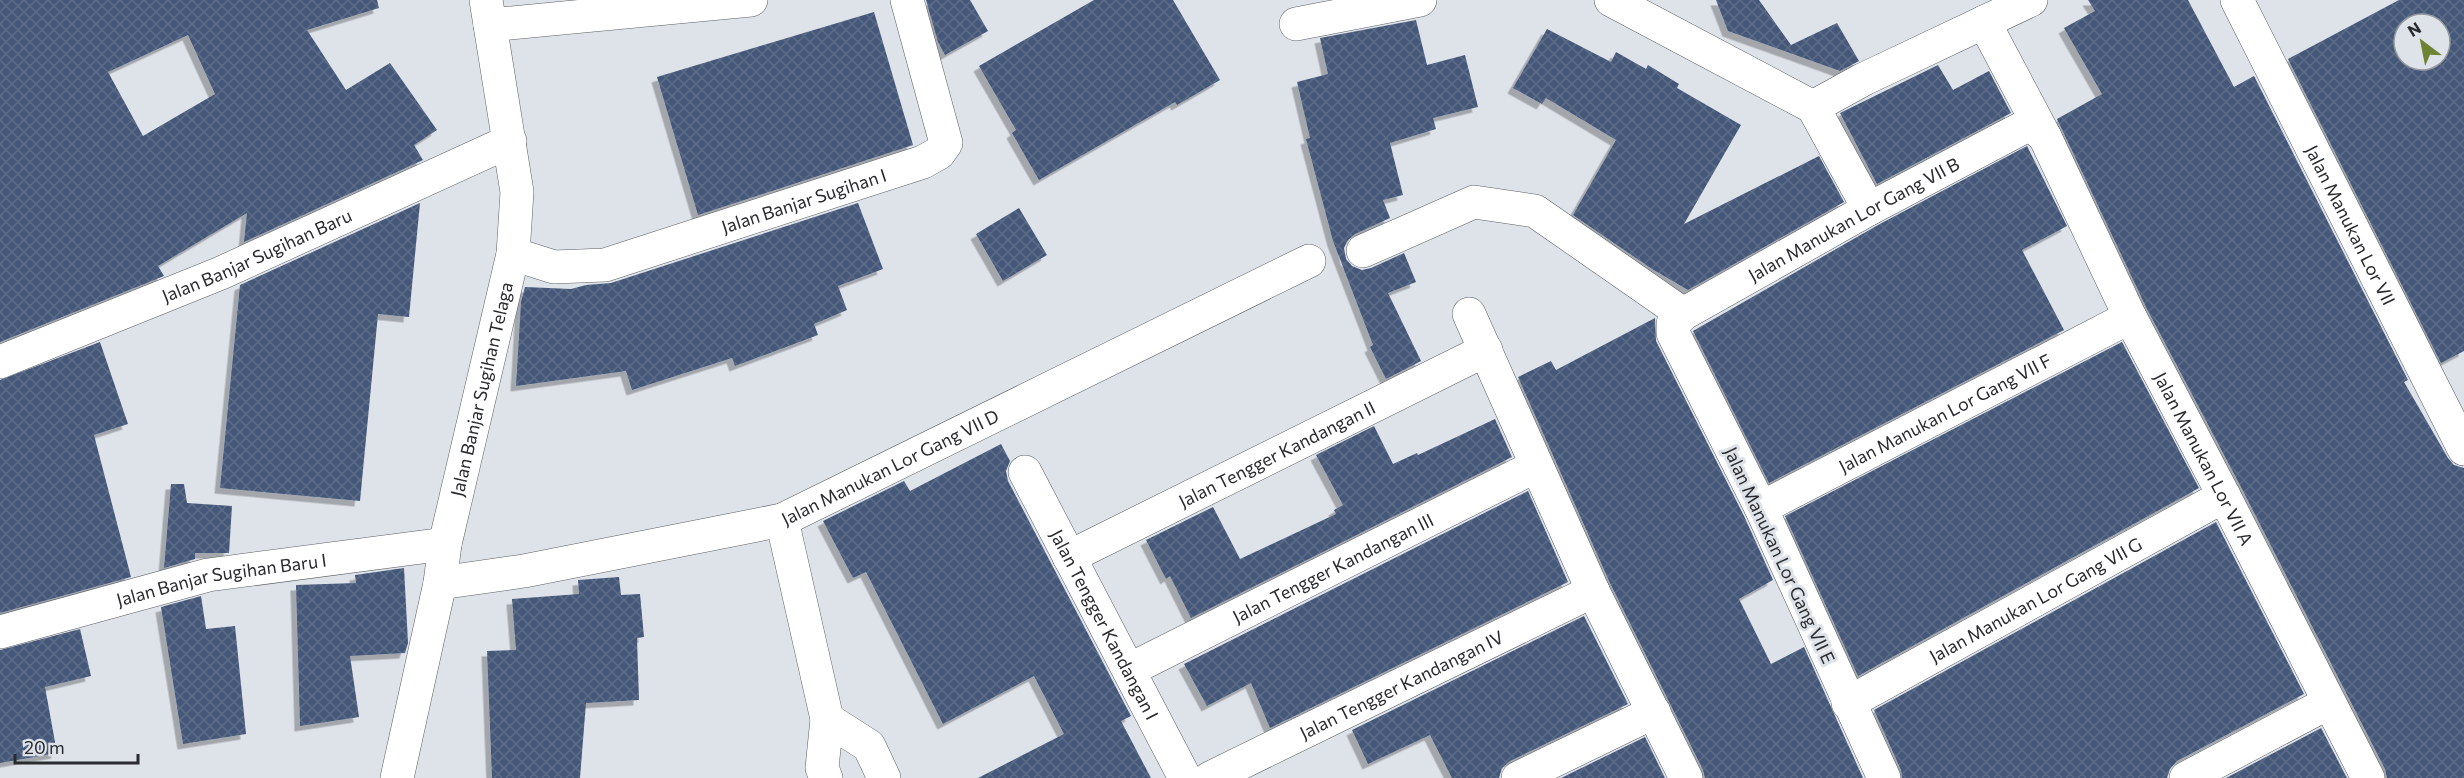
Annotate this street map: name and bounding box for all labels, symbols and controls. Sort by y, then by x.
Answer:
north arrow [2392,12,2452,72]
text: N [2404,18,2424,40]
street label: Jalan Manukan Lor VII [2301,141,2400,309]
street label: Jalan Manukan Lor Gang VII B [1744,152,1963,286]
street label: Jalan Banjar Sugihan I [719,164,889,238]
street label: Jalan Banjar Sugihan Baru [159,204,355,307]
street label: Jalan Banjar Sugihan Telaga [446,280,517,499]
street label: Jalan Manukan Lor Gang VII F [1835,349,2055,477]
street label: Jalan Manukan Lor VII A [2150,368,2258,549]
street label: Jalan Tengger Kandangan II [1175,396,1379,512]
street label: Jalan Manukan Lor Gang VII D [778,404,1002,530]
street label: Jalan Manukan Lor Gang VII E [1720,443,1840,667]
street label: Jalan Tengger Kandangan III [1229,508,1437,627]
street label: Jalan Tengger Kandangan I [1046,525,1164,723]
street label: Jalan Manukan Lor Gang VII G [1925,532,2146,667]
street label: Jalan Banjar Sugihan Baru I [114,549,328,611]
street label: Jalan Tengger Kandangan IV [1296,625,1507,744]
scale bar [15,727,138,765]
text: 20 m [24,736,65,758]

